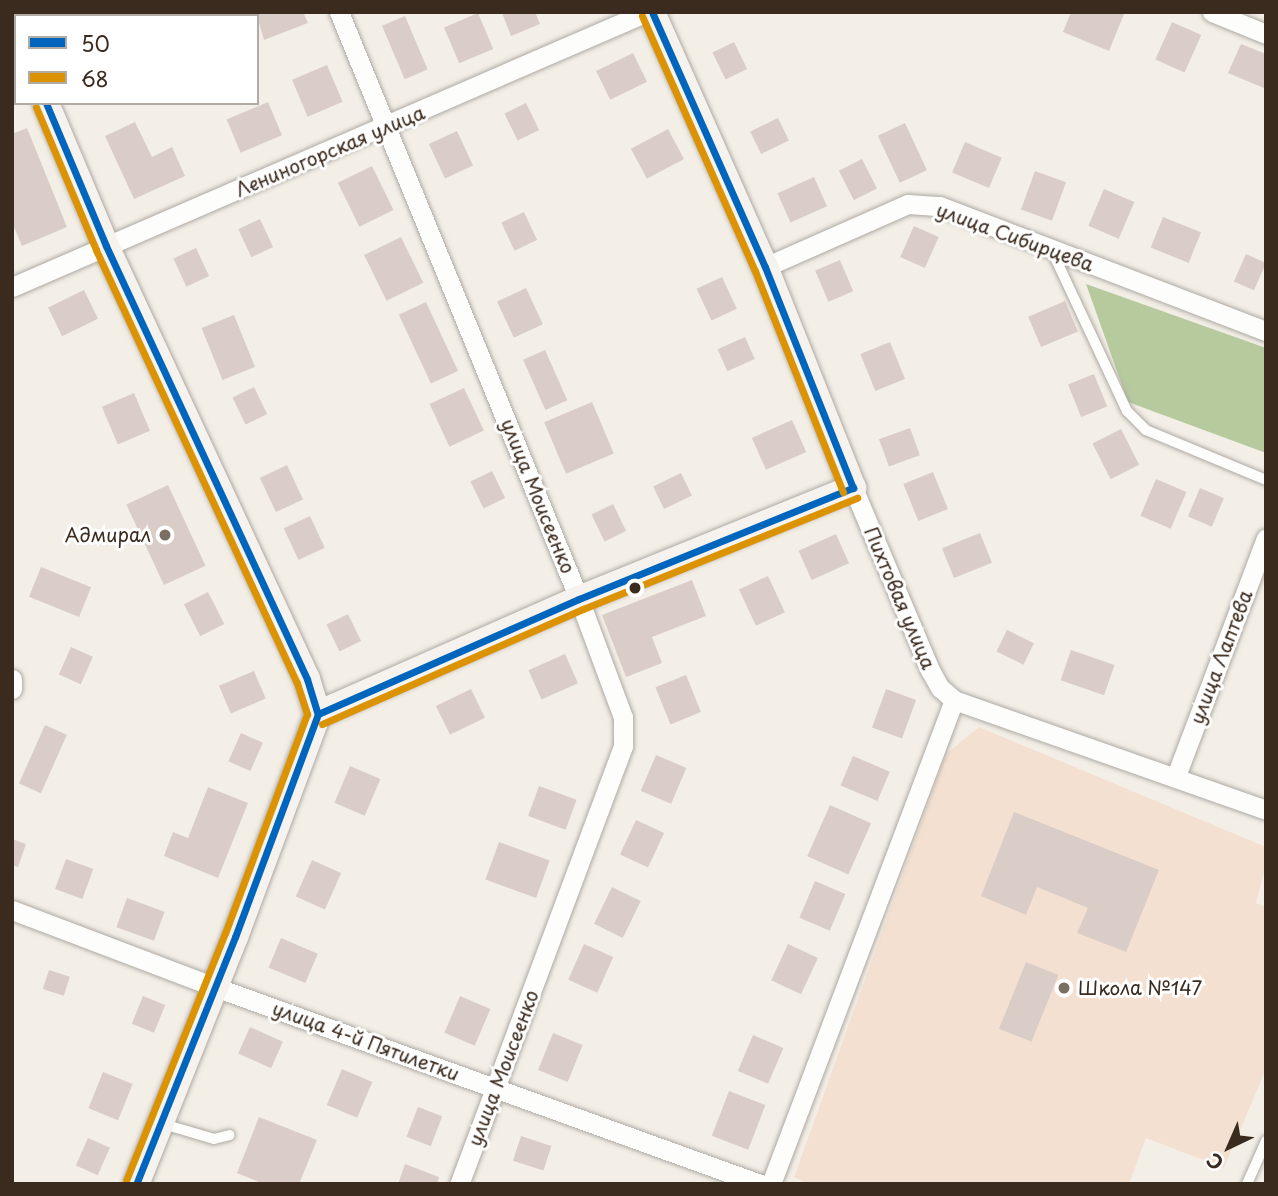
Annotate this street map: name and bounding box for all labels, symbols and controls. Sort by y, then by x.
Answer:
legend [14,14,259,105]
text: 50 [81,27,110,59]
text: 68 [81,62,109,94]
street label: Лениногорская улица [231,101,429,201]
street label: улица Сибирцева [933,198,1097,276]
street label: улица Моисеенко [496,415,580,577]
street label: Пихтовая улица [860,523,940,673]
place label: Адмирал [65,524,151,546]
marker: Адмирал [157,527,173,543]
unlabelled marker [628,581,642,595]
street label: улица Лаптева [1185,586,1257,728]
place label: Школа №147 [1078,977,1203,999]
marker: Школа №147 [1056,980,1072,996]
street label: улица Моисеенко [463,987,543,1149]
street label: улица 4-й Пятилетки [269,996,463,1086]
north arrow [1194,1112,1264,1182]
text: С [1200,1147,1229,1177]

